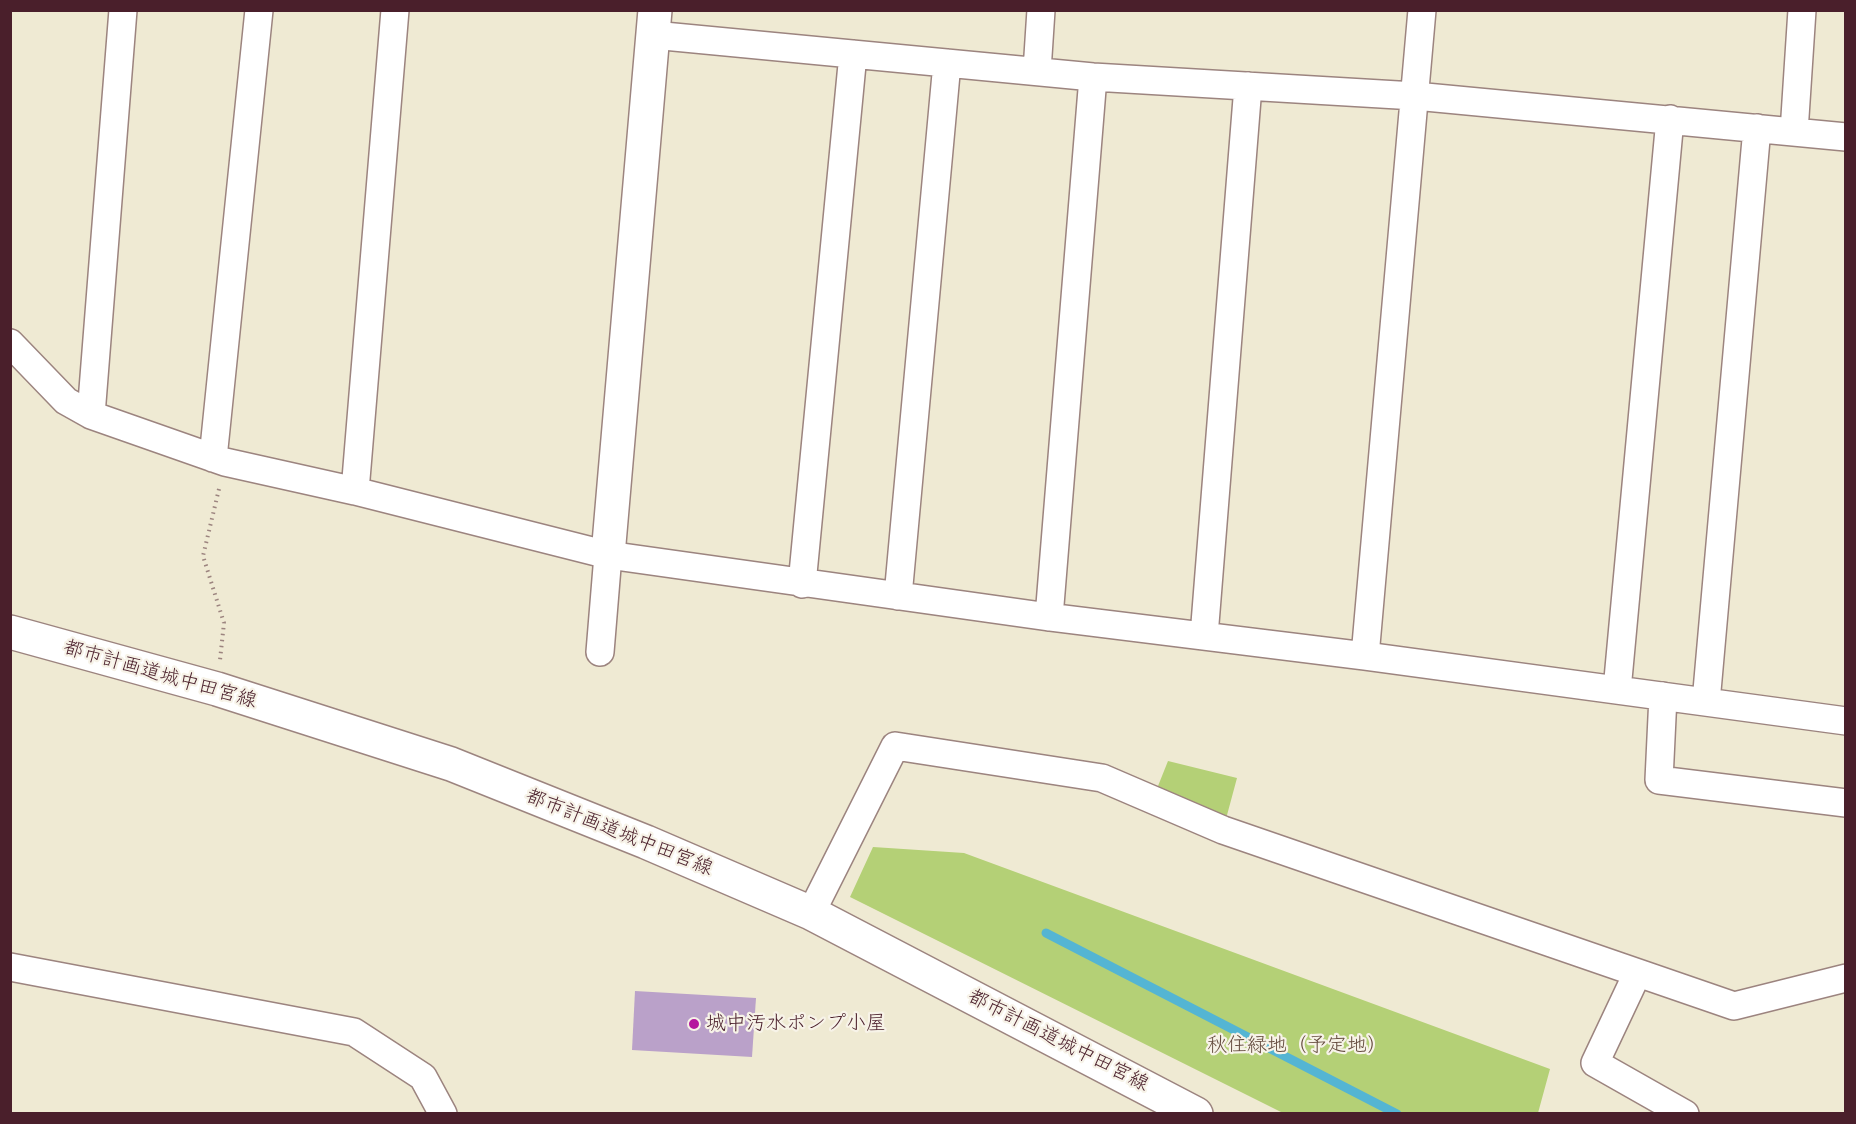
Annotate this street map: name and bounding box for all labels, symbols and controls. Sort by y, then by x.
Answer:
street label: 都市計画道城中田宮線 [61,636,259,714]
street label: 都市計画道城中田宮線 [522,784,716,882]
street label: 都市計画道城中田宮線 [963,985,1153,1097]
place label: 城中汚水ポンプ小屋 [706,1012,886,1036]
marker: 城中汚水ポンプ小屋 [687,1017,701,1031]
park label: 秋住緑地（予定地） [1207,1034,1387,1058]

